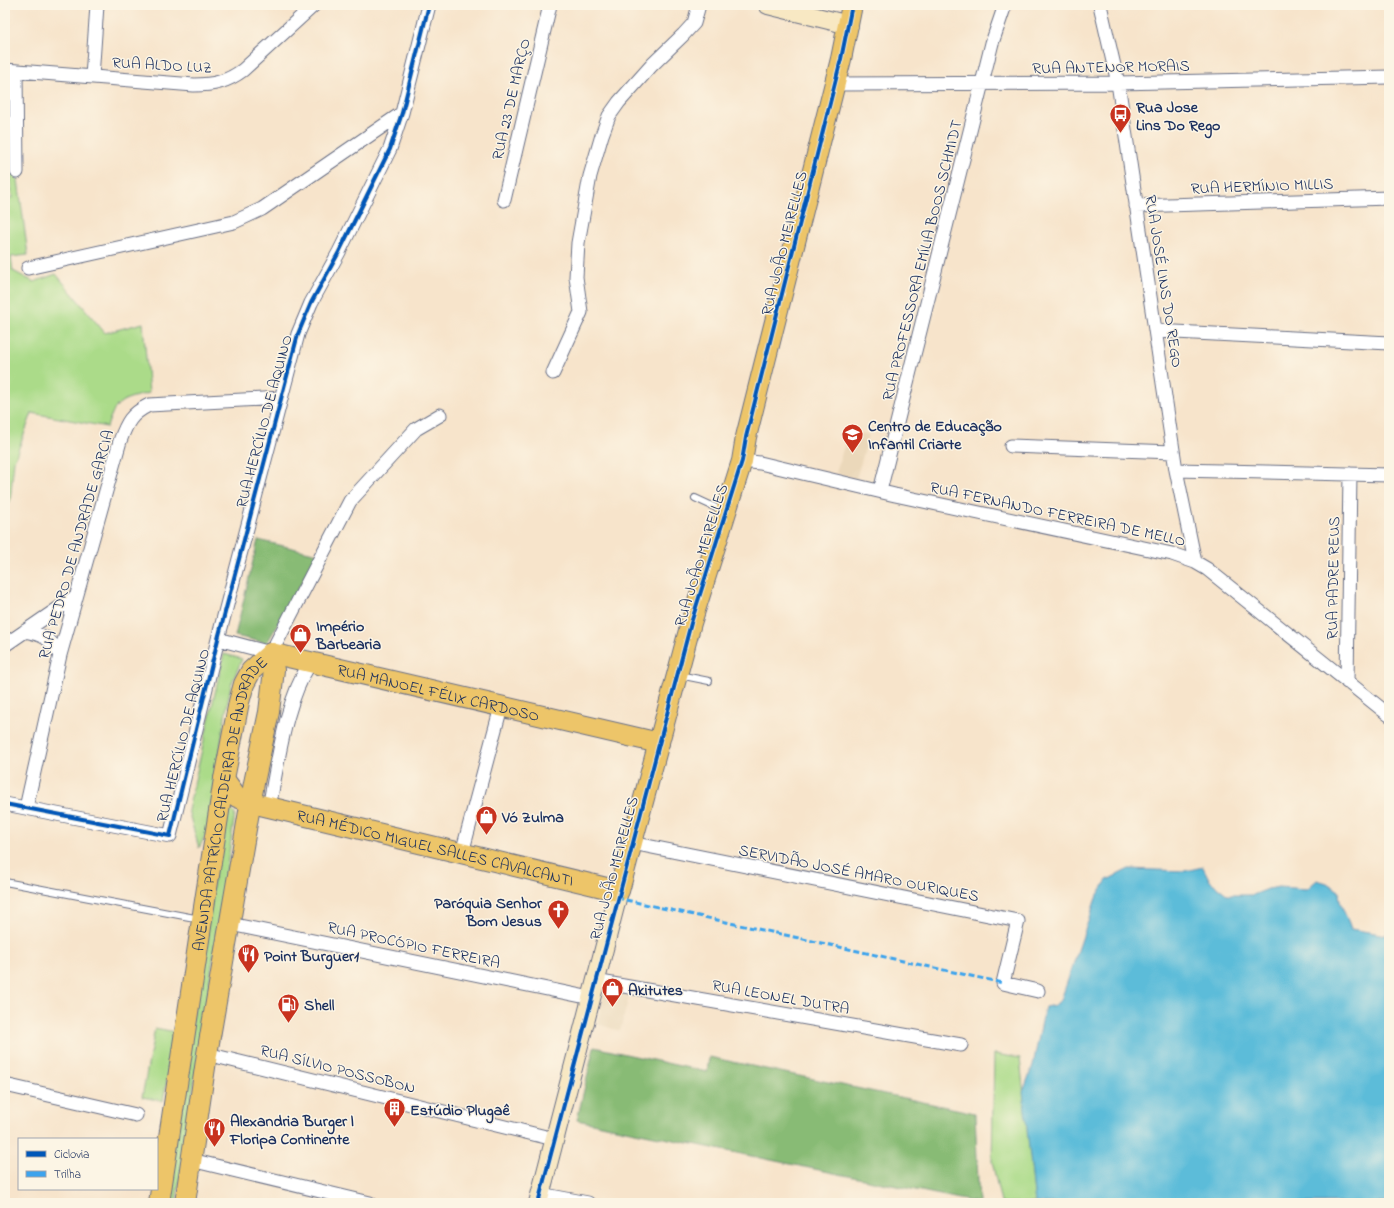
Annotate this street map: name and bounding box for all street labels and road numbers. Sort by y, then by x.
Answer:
street label: RUA 23 DE MARÇO [486,36,538,163]
street label: RUA ALDO LUZ [111,51,212,81]
street label: RUA ANTENOR MORAIS [1032,55,1190,81]
street label: RUA PROFESSORA EMÍLIA BOOS SCHMIDT [876,118,970,403]
street label: RUA JOÃO MEIRELLES [755,169,815,318]
street label: RUA HERMÍNIO MILLIS [1190,173,1334,201]
street label: RUA JOSÉ LINS DO REGO [1138,193,1189,369]
street label: RUA HERCÍLIO DE AQUINO [230,332,300,511]
street label: RUA PEDRO DE ANDRADE GARCIA [33,427,121,662]
street label: RUA FERNANDO FERREIRA DE MELLO [928,476,1188,554]
street label: RUA JOÃO MEIRELLES [669,481,735,630]
street label: RUA PADRE REUS [1321,516,1347,640]
street label: RUA HERCÍLIO DE AQUINO [151,646,217,825]
street label: AVENIDA PATRÍCIO CALDEIRA DE ANDRADE [187,651,274,953]
street label: RUA MANOEL FÉLIX CARDOSO [335,659,542,729]
street label: RUA JOÃO MEIRELLES [584,794,646,943]
street label: RUA MÉDICO MIGUEL SALLES CAVALCANTI [294,804,576,894]
street label: SERVIDÃO JOSÉ AMARO OURIQUES [736,839,981,909]
street label: RUA PROCÓPIO FERREIRA [325,916,502,976]
street label: RUA LEONEL DUTRA [710,974,851,1022]
street label: RUA SÍLVIO POSSOBON [257,1039,418,1101]

